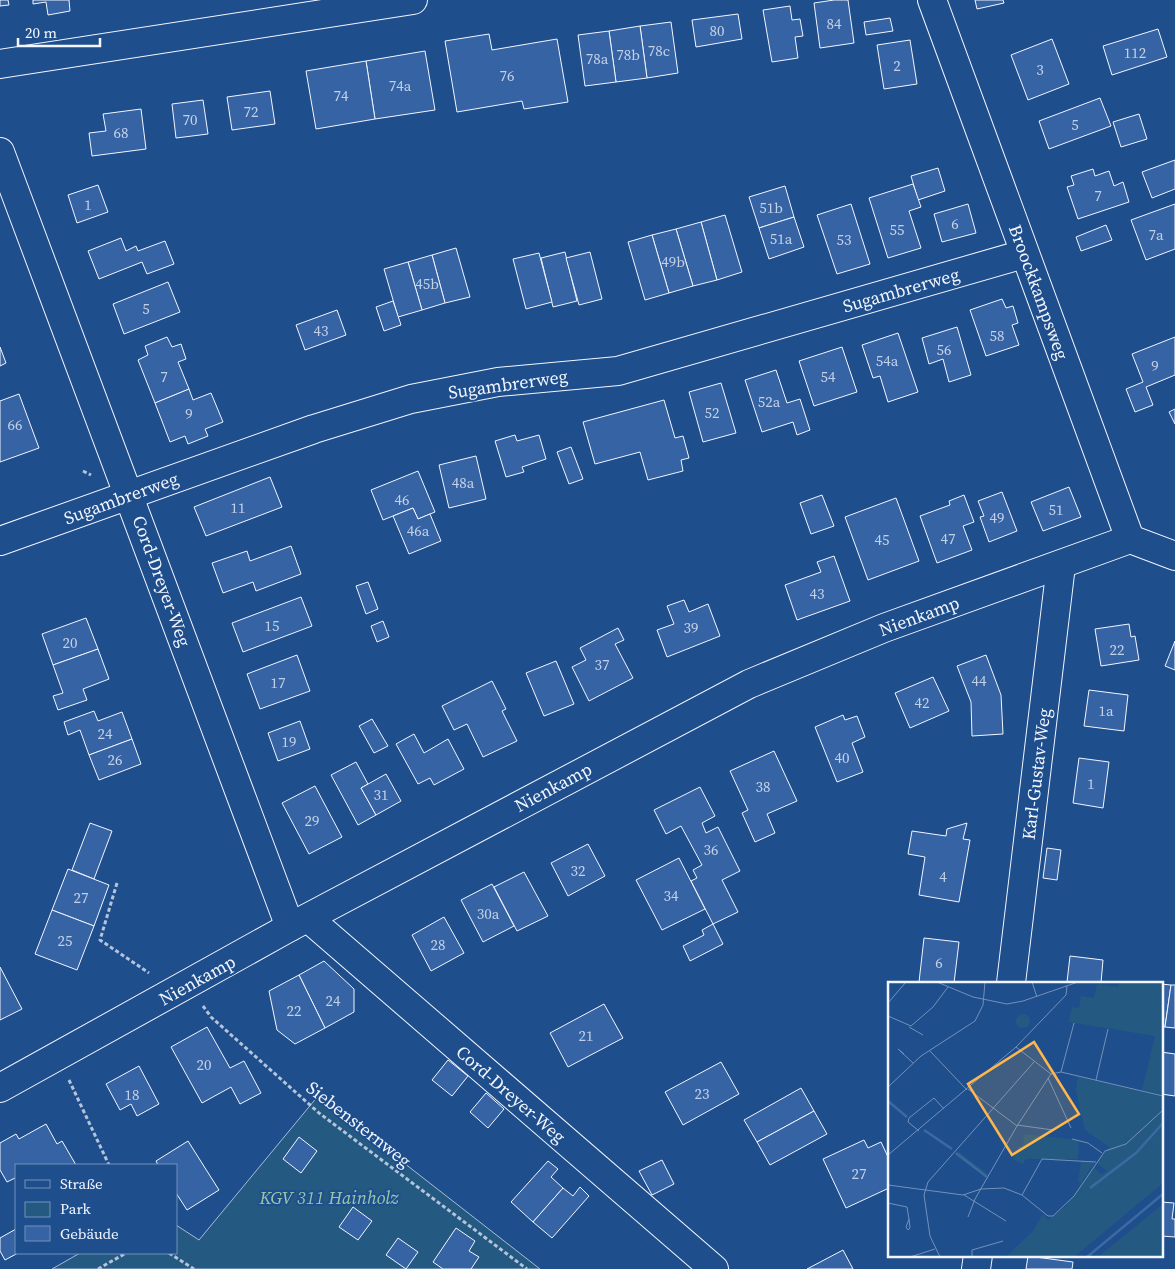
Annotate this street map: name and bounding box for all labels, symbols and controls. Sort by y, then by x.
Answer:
house number: 84 [826,13,842,34]
scale bar [18,15,100,47]
house number: 80 [709,20,725,41]
text: 20 m [25,22,57,43]
house number: 78c [648,40,670,61]
house number: 112 [1124,42,1146,63]
house number: 78b [616,44,640,65]
house number: 78a [586,48,609,69]
house number: 2 [893,55,901,76]
house number: 3 [1036,59,1044,80]
house number: 76 [499,65,515,86]
house number: 74a [389,75,412,96]
house number: 74 [333,85,349,106]
house number: 72 [243,101,259,122]
house number: 70 [182,109,198,130]
house number: 5 [1071,114,1079,135]
house number: 68 [113,122,129,143]
house number: 7 [1094,185,1102,206]
house number: 1 [84,194,92,215]
house number: 51b [759,197,783,218]
house number: 6 [951,213,959,234]
house number: 55 [889,219,905,240]
street label: Broockkampsweg [1003,221,1075,363]
house number: 7a [1148,224,1164,245]
house number: 51a [770,228,793,249]
house number: 53 [836,229,852,250]
house number: 49b [661,251,685,272]
street label: Sugambrerweg [840,261,962,319]
house number: 45b [415,273,439,294]
house number: 5 [142,298,150,319]
house number: 43 [313,320,329,341]
house number: 58 [989,325,1005,346]
house number: 56 [936,339,952,360]
house number: 54a [876,350,899,371]
house number: 9 [1151,355,1159,376]
street label: Sugambrerweg [447,363,569,405]
house number: 7 [160,366,168,387]
house number: 54 [820,366,836,387]
house number: 52a [758,391,781,412]
house number: 52 [704,402,720,423]
house number: 9 [185,403,193,424]
house number: 66 [7,414,23,435]
street label: Sugambrerweg [60,466,182,530]
house number: 48a [452,472,475,493]
house number: 46 [394,489,410,510]
house number: 11 [230,497,246,518]
house number: 51 [1048,499,1064,520]
house number: 49 [989,507,1005,528]
street label: Cord-Dreyer-Weg [127,512,197,650]
house number: 46a [407,520,430,541]
house number: 47 [940,528,956,549]
house number: 45 [874,529,890,550]
house number: 43 [809,583,825,604]
street label: Nienkamp [875,590,963,642]
house number: 15 [264,615,280,636]
house number: 39 [683,617,699,638]
house number: 20 [62,632,78,653]
house number: 22 [1109,639,1125,660]
house number: 37 [594,654,610,675]
house number: 44 [971,670,987,691]
house number: 17 [270,672,286,693]
house number: 42 [914,692,930,713]
house number: 1a [1098,700,1114,721]
street label: Karl-Gustav-Weg [1016,707,1056,841]
house number: 24 [97,723,113,744]
house number: 19 [281,731,297,752]
house number: 40 [834,747,850,768]
house number: 26 [107,749,123,770]
street label: Nienkamp [510,756,596,818]
house number: 1 [1087,773,1095,794]
house number: 38 [755,776,771,797]
house number: 31 [373,784,389,805]
house number: 29 [304,810,320,831]
house number: 36 [703,839,719,860]
house number: 32 [570,860,586,881]
house number: 4 [939,866,947,887]
house number: 34 [663,885,679,906]
house number: 27 [73,887,89,908]
house number: 30a [477,903,500,924]
house number: 25 [57,930,73,951]
house number: 28 [430,934,446,955]
street label: Nienkamp [154,949,240,1011]
house number: 6 [935,952,943,973]
inset map [888,982,1162,1256]
house number: 24 [325,990,341,1011]
house number: 22 [286,1000,302,1021]
house number: 21 [578,1025,594,1046]
street label: Cord-Dreyer-Weg [451,1039,571,1149]
house number: 20 [196,1054,212,1075]
street label: Siebensternweg [301,1075,417,1173]
house number: 23 [694,1083,710,1104]
house number: 18 [124,1084,140,1105]
house number: 27 [851,1163,867,1184]
legend [15,1164,178,1254]
text: Straße [60,1173,103,1194]
park label: KGV 311 Hainholz [258,1185,399,1210]
text: Park [60,1198,92,1219]
text: Gebäude [60,1223,119,1244]

